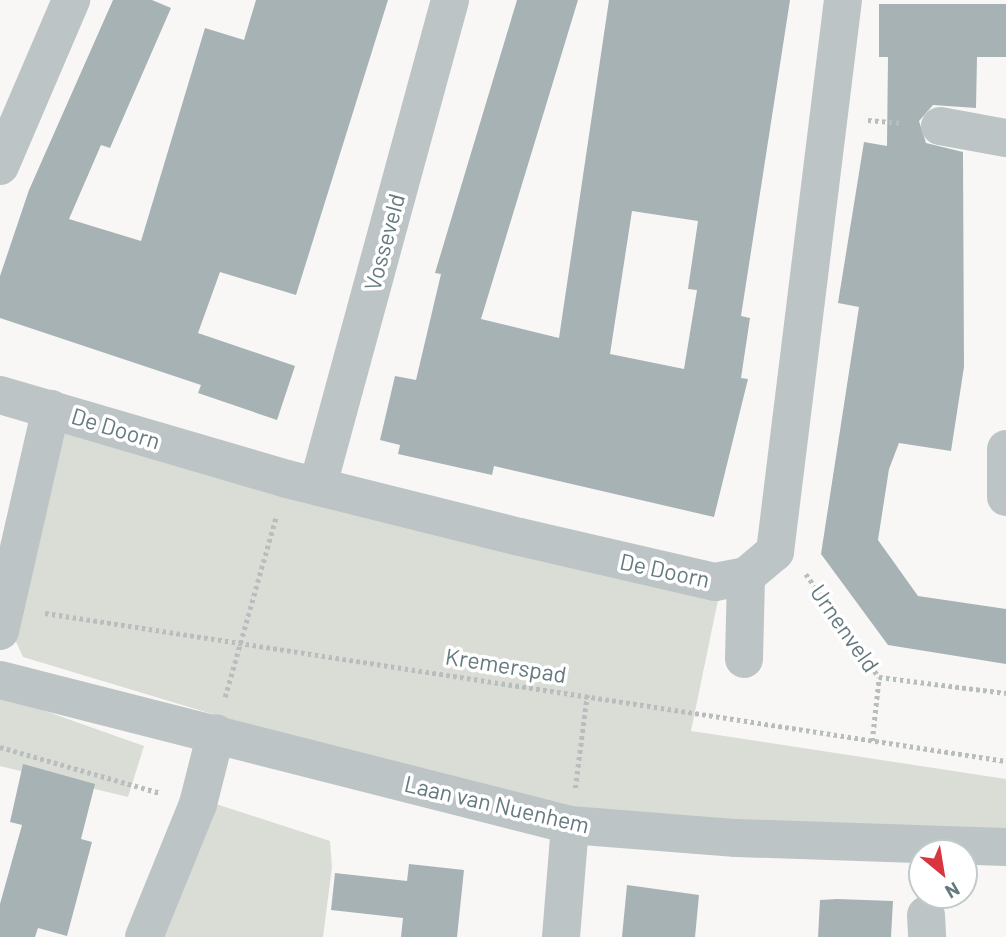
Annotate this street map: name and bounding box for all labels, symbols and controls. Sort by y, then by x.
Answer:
street label: Vosseveld [358,190,410,294]
street label: De Doorn [68,401,164,455]
street label: De Doorn [618,547,712,593]
street label: Urnenveld [805,579,885,677]
street label: Kremerspad [444,642,568,688]
street label: Laan van Nuenhem [402,769,592,839]
north arrow [908,839,978,909]
text: N [942,878,964,904]

